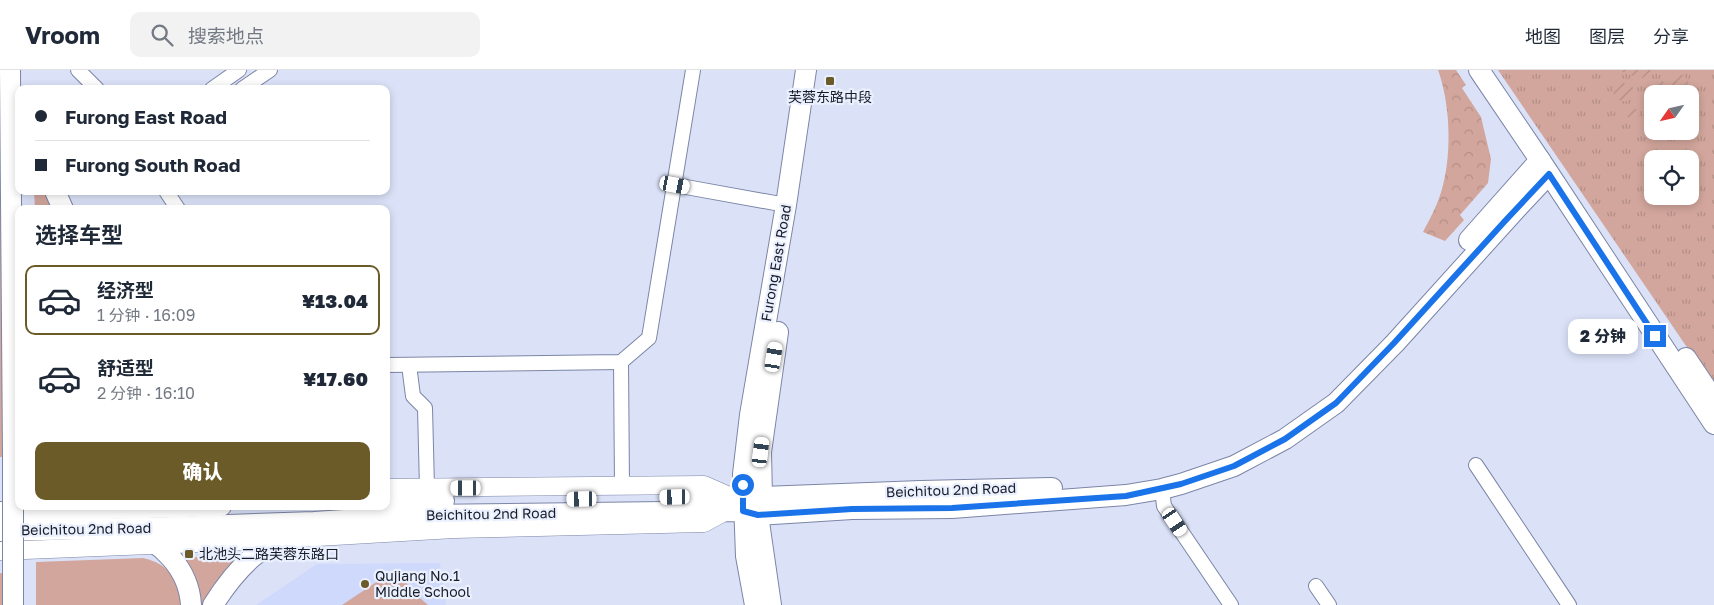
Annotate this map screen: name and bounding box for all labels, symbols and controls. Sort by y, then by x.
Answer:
search box [130,12,480,57]
text: Vroom [25,20,100,49]
icon: search [148,21,176,49]
text: 搜索地点 [188,24,264,47]
text: 地图 [1525,25,1561,47]
text: 图层 [1589,25,1625,47]
text: 分享 [1653,25,1689,47]
marker: 芙蓉东路中段 [824,75,836,87]
north arrow [1644,85,1699,140]
map controls [1644,85,1699,205]
place label: 芙蓉东路中段 [788,88,872,105]
text: Furong East Road [65,105,227,128]
button: locate [1644,150,1699,205]
text: Furong South Road [65,153,240,176]
car [658,175,691,195]
street label: Furong East Road [757,203,794,323]
text: 选择车型 [35,221,123,248]
icon: car [37,278,82,323]
text: 经济型 [97,278,154,301]
text: ¥13.04 [302,289,368,312]
text: 1 分钟 · 16:09 [97,305,195,325]
callout: 2 分钟 [1568,318,1638,354]
route end [1644,325,1666,347]
text: 2 分钟 [1580,326,1626,346]
car [764,341,783,373]
icon: car [37,356,82,401]
text: 舒适型 [97,356,154,379]
text: ¥17.60 [303,367,368,390]
text: 2 分钟 · 16:10 [97,383,195,403]
car [751,436,770,468]
button: 确认 [35,442,370,500]
route start [732,474,754,496]
street label: Beichitou 2nd Road [886,479,1016,500]
car [451,481,481,496]
car [659,489,690,505]
car [566,491,597,507]
street label: Beichitou 2nd Road [426,504,556,523]
car [1160,505,1189,539]
street label: Beichitou 2nd Road [21,519,151,538]
place label: 北池头二路芙蓉东路口 [199,545,339,562]
marker: 北池头二路芙蓉东路口 [183,548,195,560]
place label: Qujiang No.1 Middle School [375,567,470,600]
marker: Qujiang No.1 Middle School [359,578,371,590]

